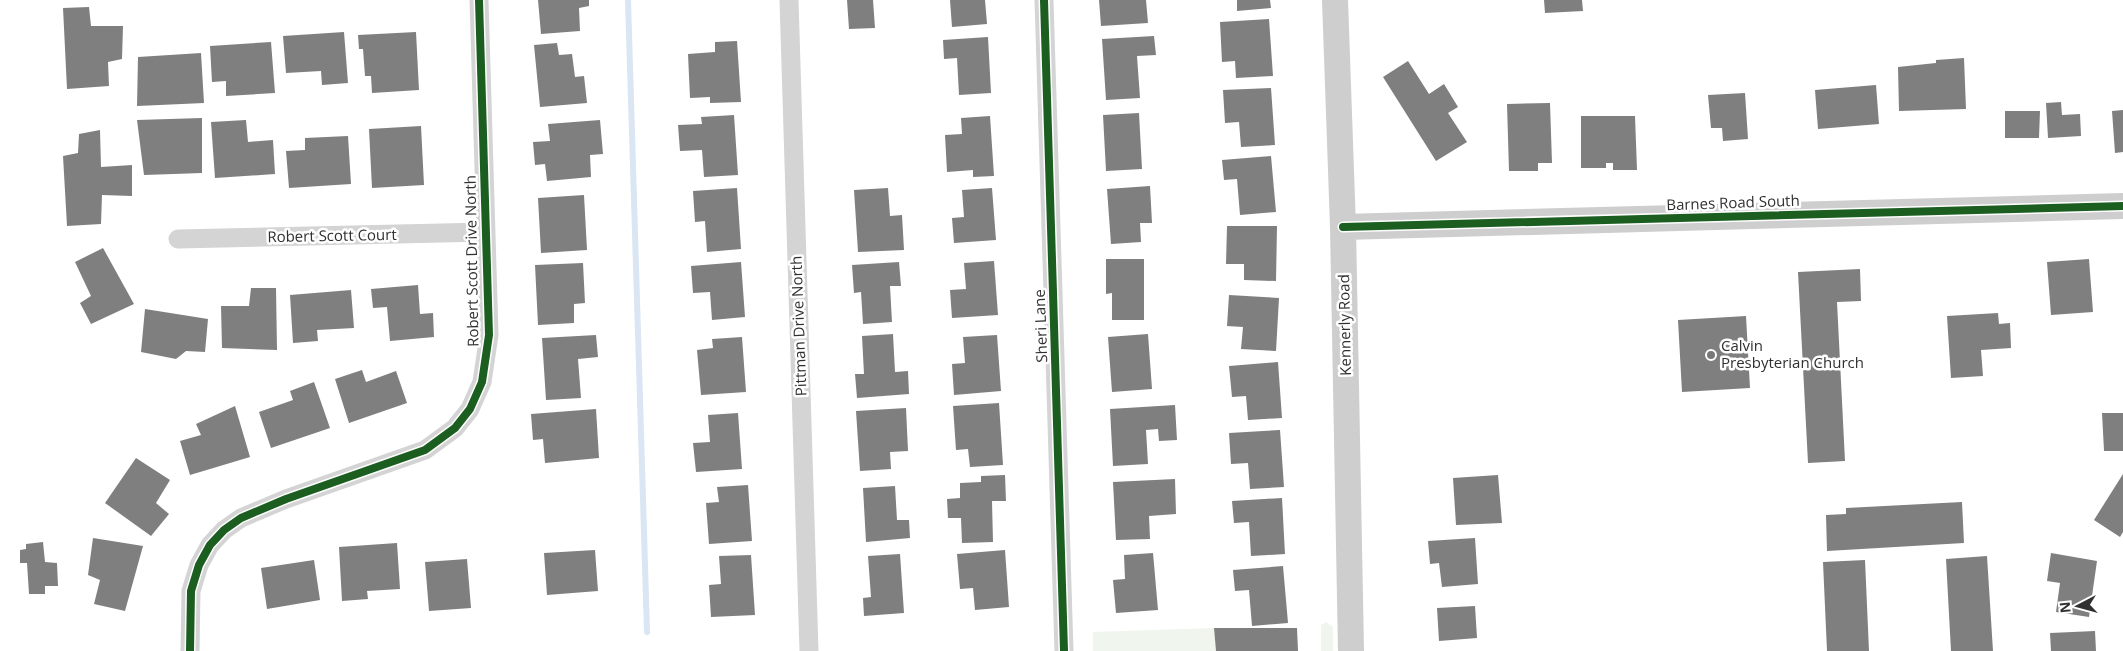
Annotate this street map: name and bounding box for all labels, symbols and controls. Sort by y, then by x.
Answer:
street label: Robert Scott Drive North [460,175,482,347]
street label: Barnes Road South [1666,190,1800,214]
street label: Robert Scott Court [267,224,397,246]
street label: Pittman Drive North [786,256,810,397]
street label: Kennerly Road [1333,274,1355,376]
street label: Sheri Lane [1029,289,1051,363]
place label: Calvin Presbyterian Church [1721,335,1864,372]
marker: Calvin Presbyterian Church [1705,349,1717,361]
north arrow [2053,581,2103,631]
text: N [2055,601,2075,614]

